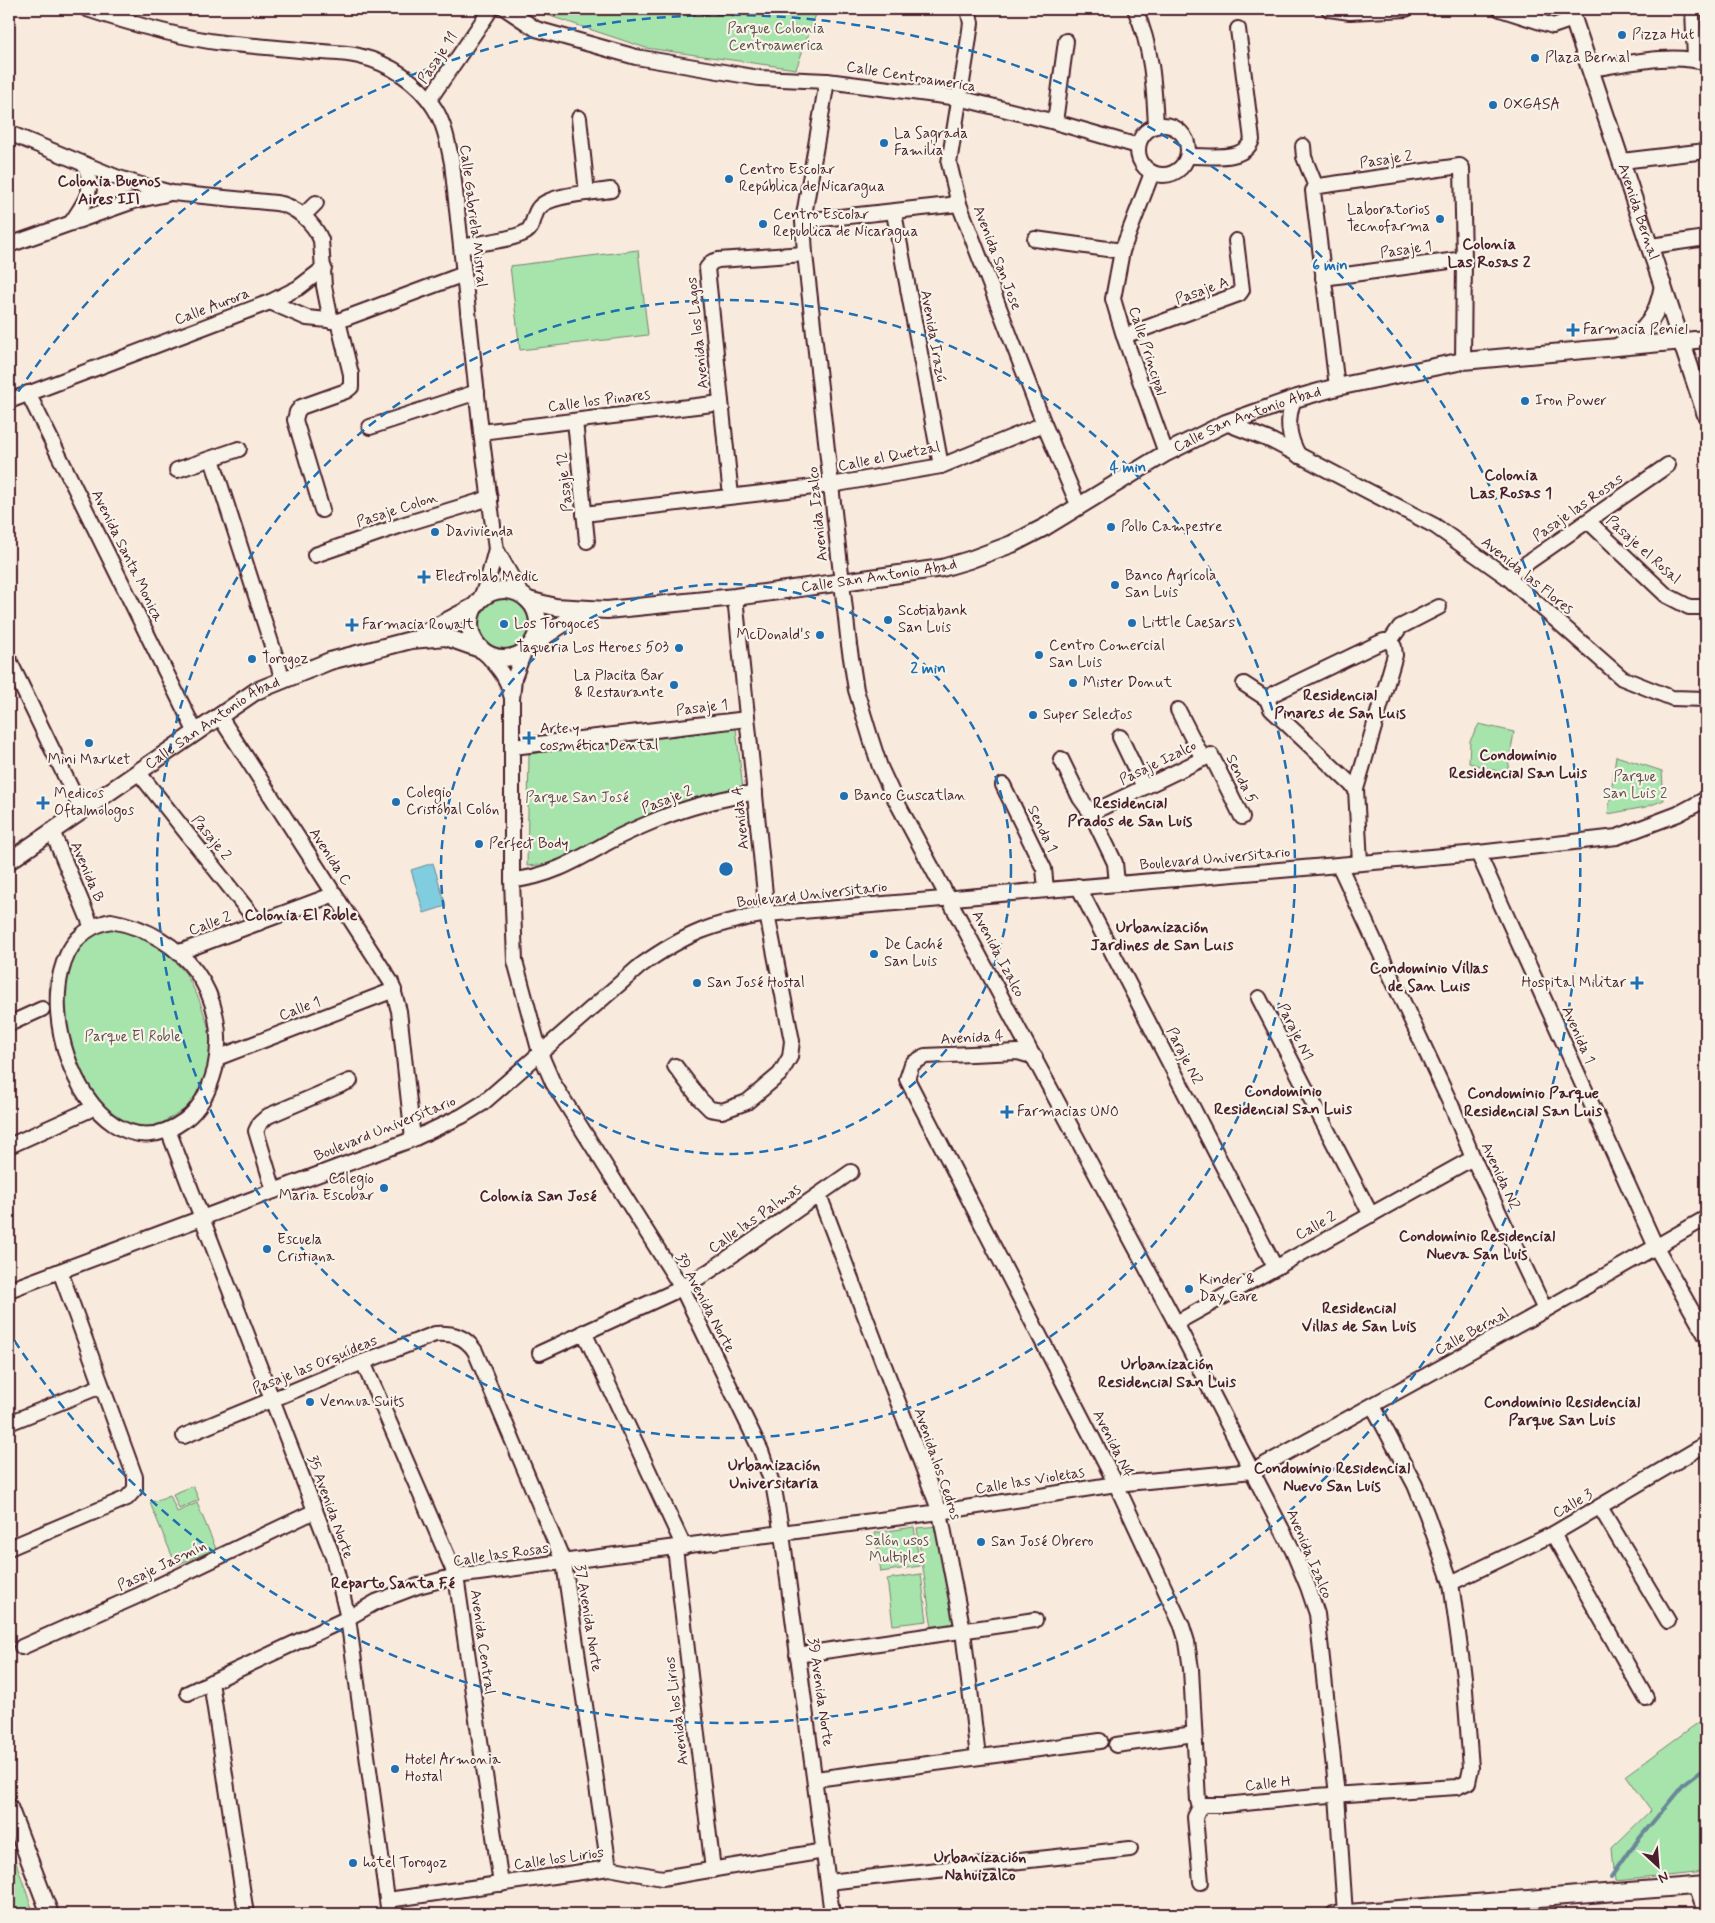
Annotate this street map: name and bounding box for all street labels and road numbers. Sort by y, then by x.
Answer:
street label: Pasaje 11 [413,28,463,88]
street label: Calle Centroamerica [845,57,978,97]
street label: Calle Gabriela Mistral [454,144,492,289]
street label: Pasaje 2 [1358,146,1414,174]
street label: Avenida Bernal [1613,161,1663,263]
street label: Avenida San Jose [968,203,1026,313]
street label: Pasaje 1 [1379,236,1433,264]
street label: Pasaje A [1173,272,1231,310]
street label: Avenida los Lagos [682,276,714,390]
street label: Calle Aurora [172,283,253,330]
street label: Avenida Irazú [915,289,951,384]
street label: Calle Principal [1123,304,1171,398]
street label: Calle San Antonio Abad [1170,382,1323,458]
street label: Calle los Pinares [547,385,651,417]
street label: Calle el Quetzal [836,437,942,477]
street label: Pasaje 12 [552,451,578,513]
street label: Avenida Izalco [803,465,833,563]
street label: Pasaje las Rosas [1529,469,1628,547]
street label: Avenida Santa Monica [86,487,168,626]
street label: Pasaje Colon [354,487,440,533]
street label: Pasaje el Rosal [1601,511,1685,589]
street label: Avenida las Flores [1477,533,1577,620]
street label: Calle San Antonio Abad [800,554,959,598]
street label: Calle San Antonio Abad [141,672,283,774]
street label: Pasaje 1 [675,695,729,721]
street label: Pasaje Izalco [1116,736,1200,790]
street label: Senda 5 [1221,751,1261,807]
street label: Pasaje 2 [639,781,695,819]
street label: Avenida A [728,785,754,851]
street label: Senda 1 [1022,802,1062,856]
street label: Pasaje 2 [187,811,235,865]
street label: Avenida C [304,824,356,890]
street label: Avenida B [65,839,109,905]
street label: Boulevard Universitario [1139,842,1291,876]
street label: Boulevard Universitario [736,877,888,913]
street label: Calle 2 [186,907,234,941]
street label: Avenida Izalco [967,907,1029,1001]
street label: Calle 1 [276,992,324,1026]
street label: Paraje N1 [1272,1000,1318,1064]
street label: Avenida 1 [1556,1003,1600,1067]
street label: Paraje N2 [1161,1024,1207,1088]
street label: Avenida 4 [940,1026,1004,1050]
street label: Boulevard Universitario [311,1091,459,1167]
street label: Avenida N2 [1476,1139,1524,1213]
street label: Calle las Palmas [705,1180,805,1258]
street label: Calle 2 [1292,1207,1340,1245]
street label: 39 Avenida Norte [670,1250,740,1356]
street label: Calle Bernal [1431,1303,1513,1361]
street label: Pasaje las Orquídeas [250,1331,381,1399]
street label: Avenida los Cedros [908,1405,966,1523]
street label: Avenida N4 [1087,1407,1139,1481]
street label: 35 Avenida Norte [302,1452,358,1562]
street label: Calle las Violetas [974,1463,1086,1499]
street label: Calle 3 [1549,1484,1597,1523]
street label: Avenida Izalco [1281,1506,1337,1602]
street label: Pasaje Jasmín [114,1536,210,1596]
street label: Calle las Rosas [452,1538,550,1572]
street label: 37 Avenida Norte [570,1563,606,1673]
street label: Avenida Central [465,1588,499,1696]
street label: 39 Avenida Norte [802,1636,838,1748]
street label: Avenida los Lirios [660,1655,694,1767]
street label: Calle H [1244,1772,1292,1796]
street label: Calle los Lirios [513,1843,606,1875]

